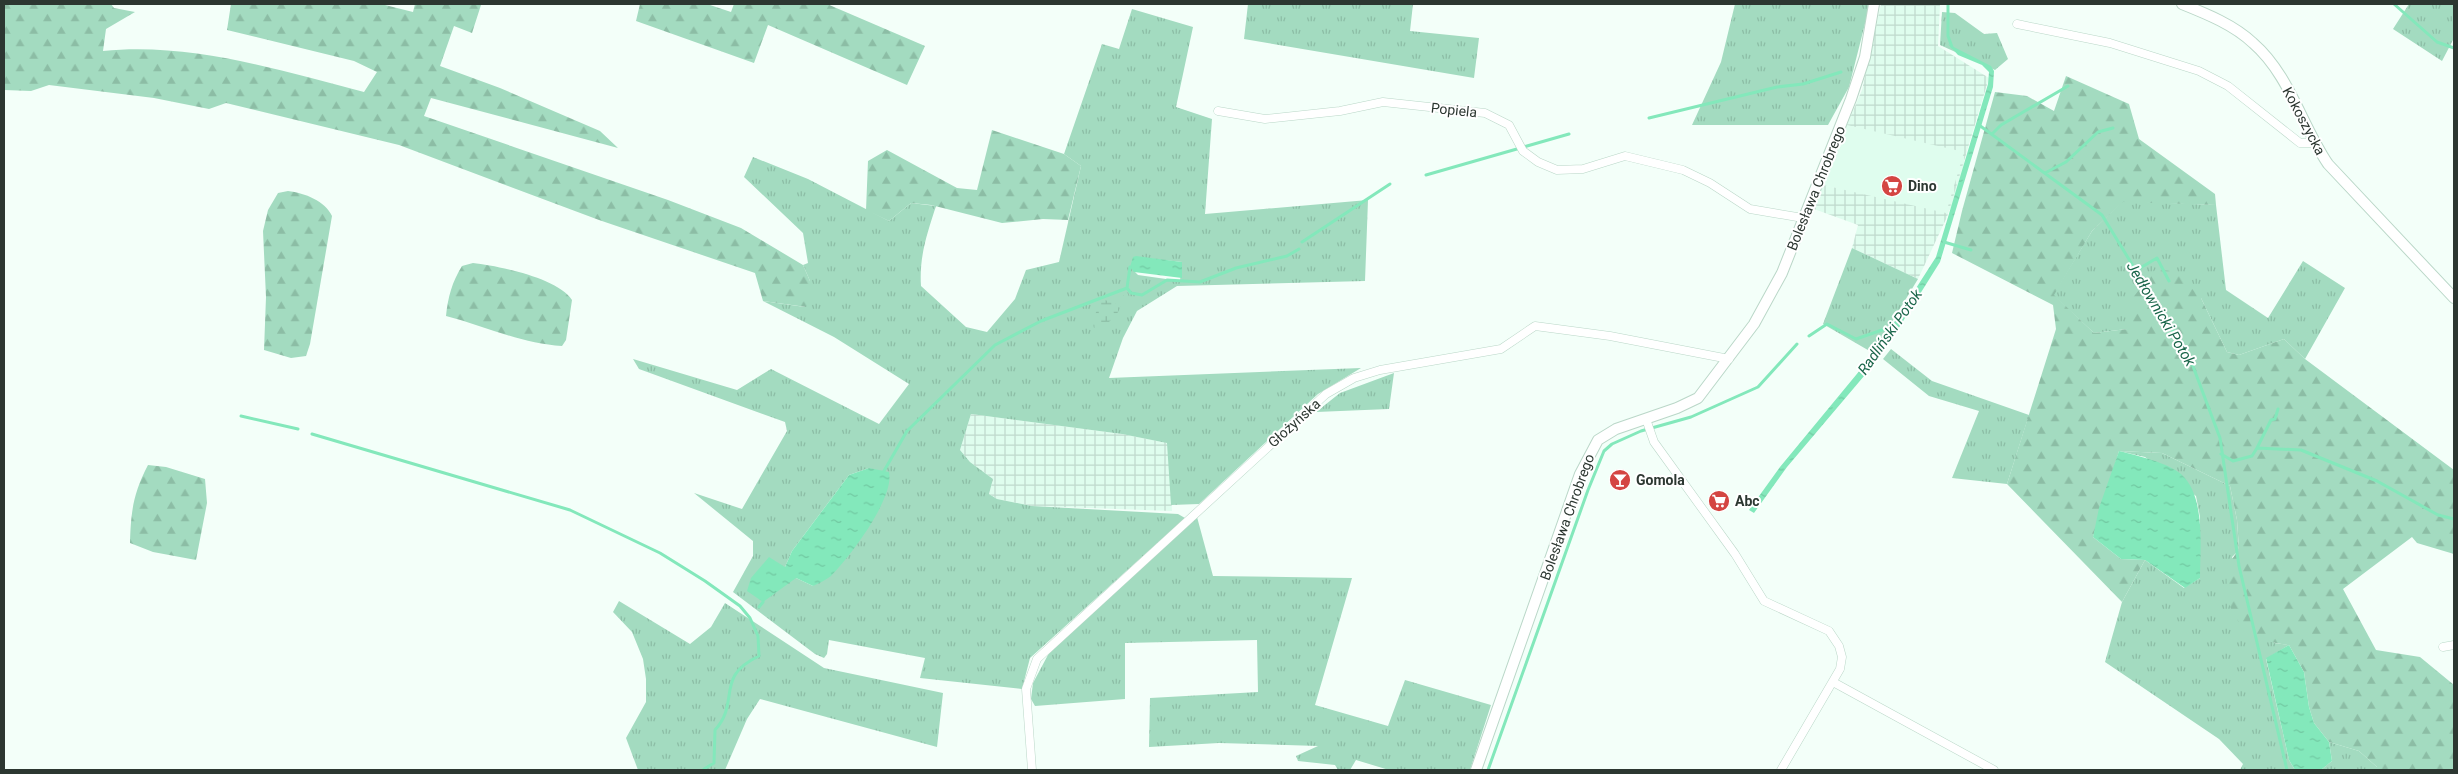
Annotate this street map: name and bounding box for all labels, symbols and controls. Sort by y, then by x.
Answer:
street label: Kokoszycka [2279,84,2329,158]
street label: Popiela [1430,100,1478,120]
street label: Bolesława Chrobrego [1784,123,1848,253]
supermarket icon: Dino [1880,174,1904,198]
place label: Dino [1908,178,1937,194]
water label: Jedłownicki Potok [2123,259,2200,370]
water label: Radliński Potok [1854,285,1926,378]
street label: Głożyńska [1265,395,1323,451]
street label: Bolesława Chrobrego [1537,452,1597,582]
bar icon: Gomola [1608,468,1632,492]
place label: Gomola [1636,472,1685,488]
supermarket icon: Abc [1707,489,1731,513]
place label: Abc [1735,493,1760,509]

